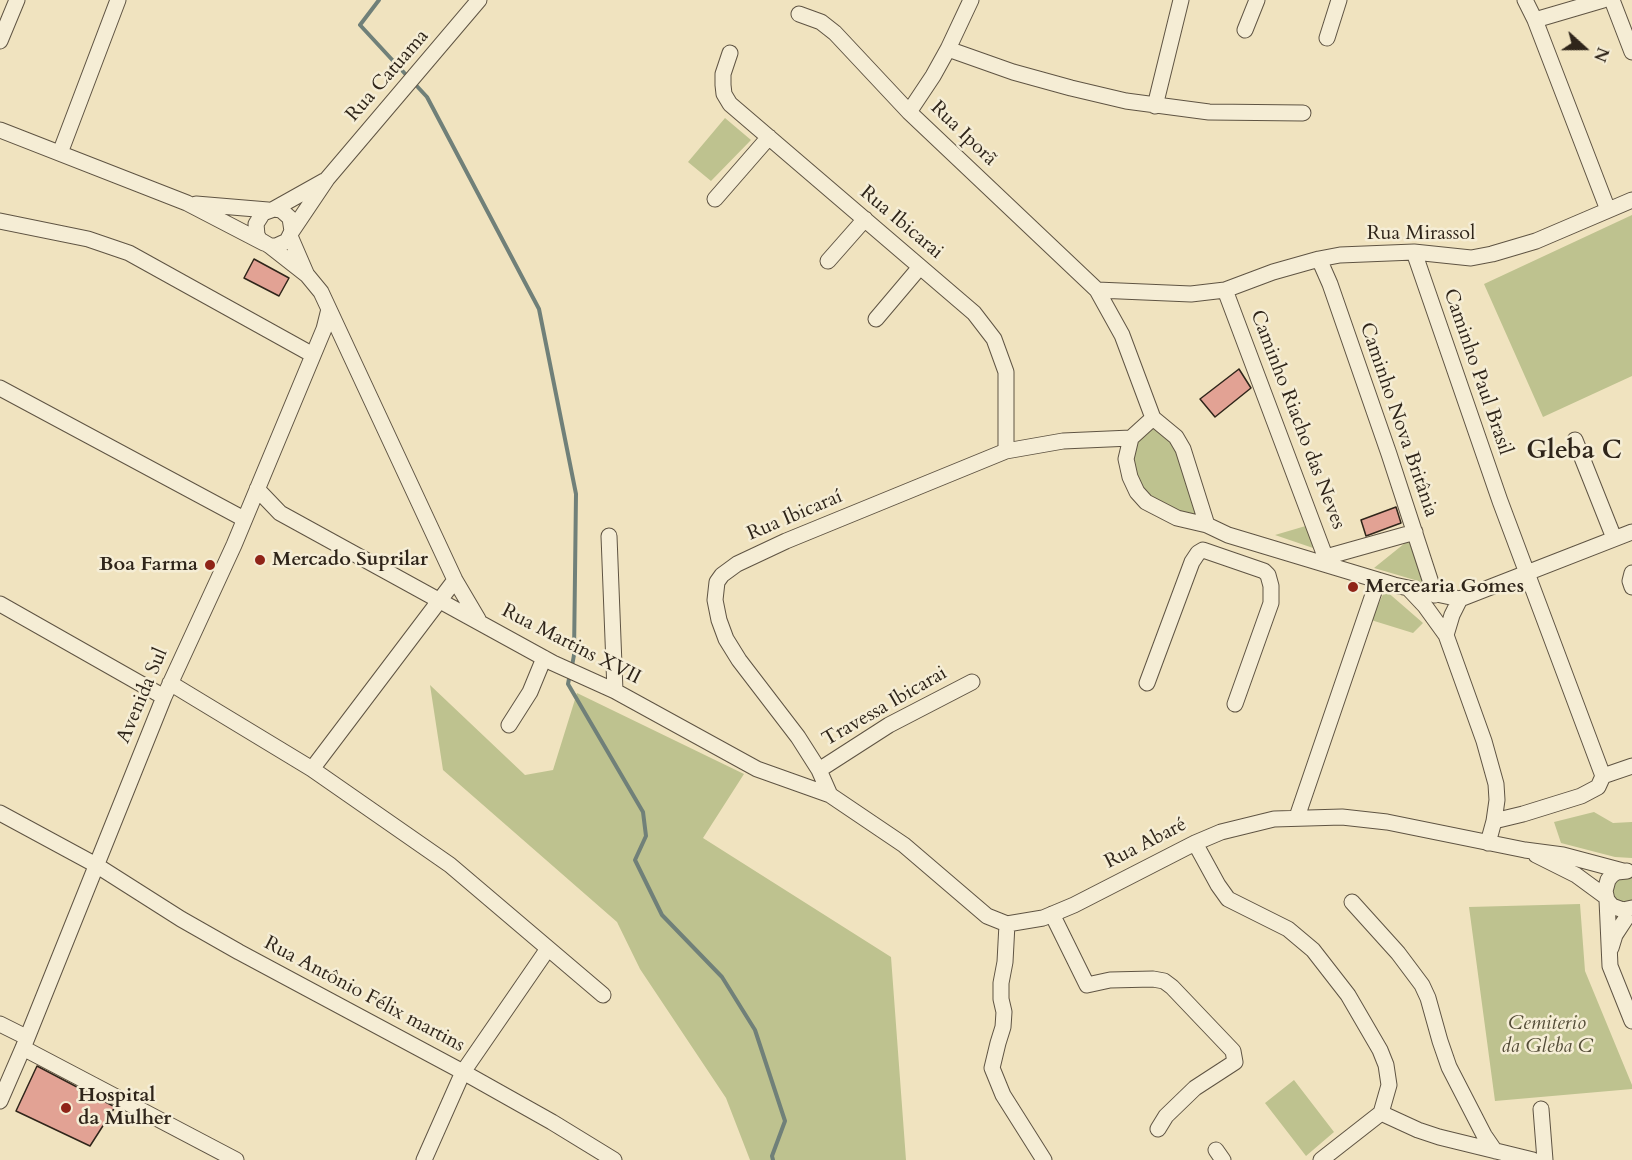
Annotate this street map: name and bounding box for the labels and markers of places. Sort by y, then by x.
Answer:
place label: Mercado Suprilar [272,548,428,572]
place label: Boa Farma [99,553,198,577]
marker: Mercado Suprilar [253,553,267,567]
marker: Boa Farma [203,558,217,572]
place label: Mercearia Gomes [1365,575,1524,599]
marker: Mercearia Gomes [1346,580,1360,594]
place label: Hospital da Mulher [78,1084,171,1131]
marker: Hospital da Mulher [59,1101,73,1115]

